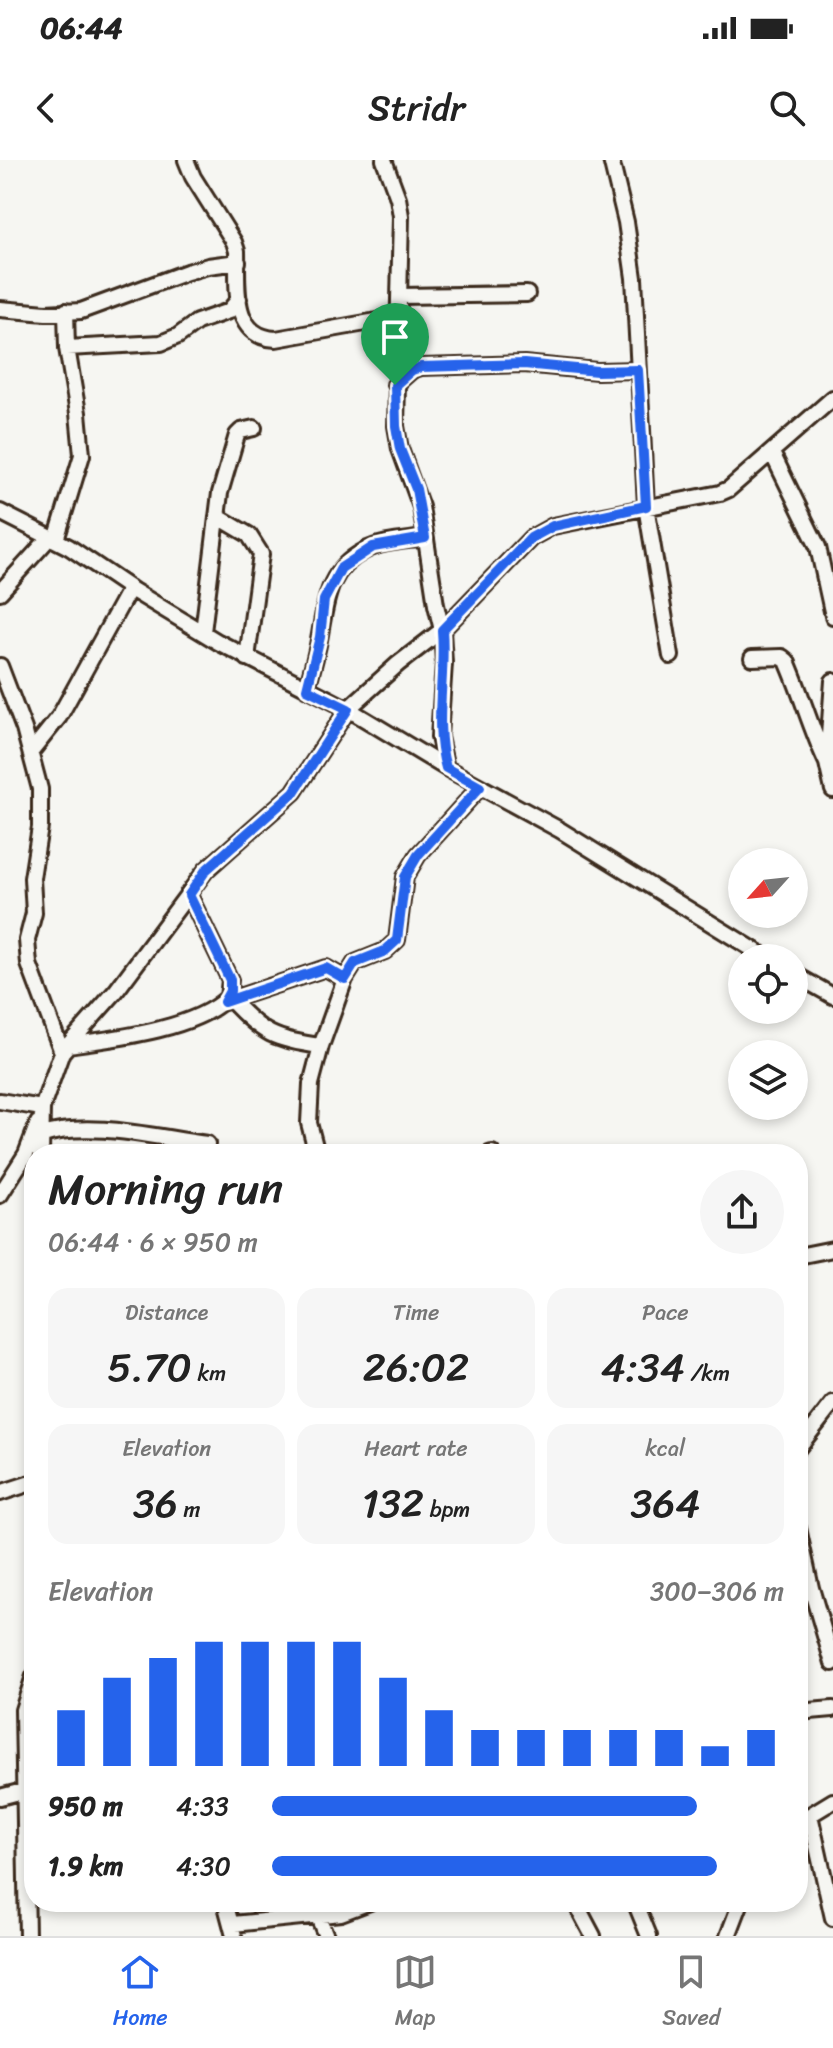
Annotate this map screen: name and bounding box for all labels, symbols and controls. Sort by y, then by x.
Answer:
text: 06:44 [40,1,123,55]
text: Stridr [368,76,465,140]
icon: back [24,86,68,130]
icon: search [765,86,809,130]
pin [361,303,429,385]
icon: arrive [373,315,417,359]
north arrow [728,848,808,928]
map controls [728,848,808,1120]
button: locate [728,944,808,1024]
button: layers [728,1040,808,1120]
text: Morning run [48,1150,283,1228]
button: share [700,1170,784,1254]
text: 06:44 · 6 × 950 m [48,1219,258,1265]
text: Distance [125,1293,208,1332]
text: Time [393,1293,439,1332]
text: Pace [642,1293,689,1332]
text: 5.70 [107,1332,192,1403]
text: 26:02 [363,1332,469,1403]
text: 4:34 [601,1332,685,1403]
text: km [192,1354,226,1393]
text: /km [685,1354,730,1393]
text: Elevation [122,1429,211,1468]
text: Heart rate [364,1429,468,1468]
text: kcal [645,1429,685,1468]
text: 36 [133,1468,178,1539]
text: 132 [362,1468,424,1539]
text: 364 [630,1468,700,1539]
text: m [178,1490,200,1529]
text: bpm [424,1490,470,1529]
text: Elevation [48,1568,153,1614]
text: 300–306 m [650,1568,784,1614]
text: 950 m [48,1783,123,1829]
text: 4:33 [176,1783,229,1829]
text: 1.9 km [48,1843,124,1889]
text: 4:30 [176,1843,231,1889]
tab: Home [113,1950,168,2037]
tab: Map [393,1950,437,2037]
tab: Saved [662,1950,720,2037]

